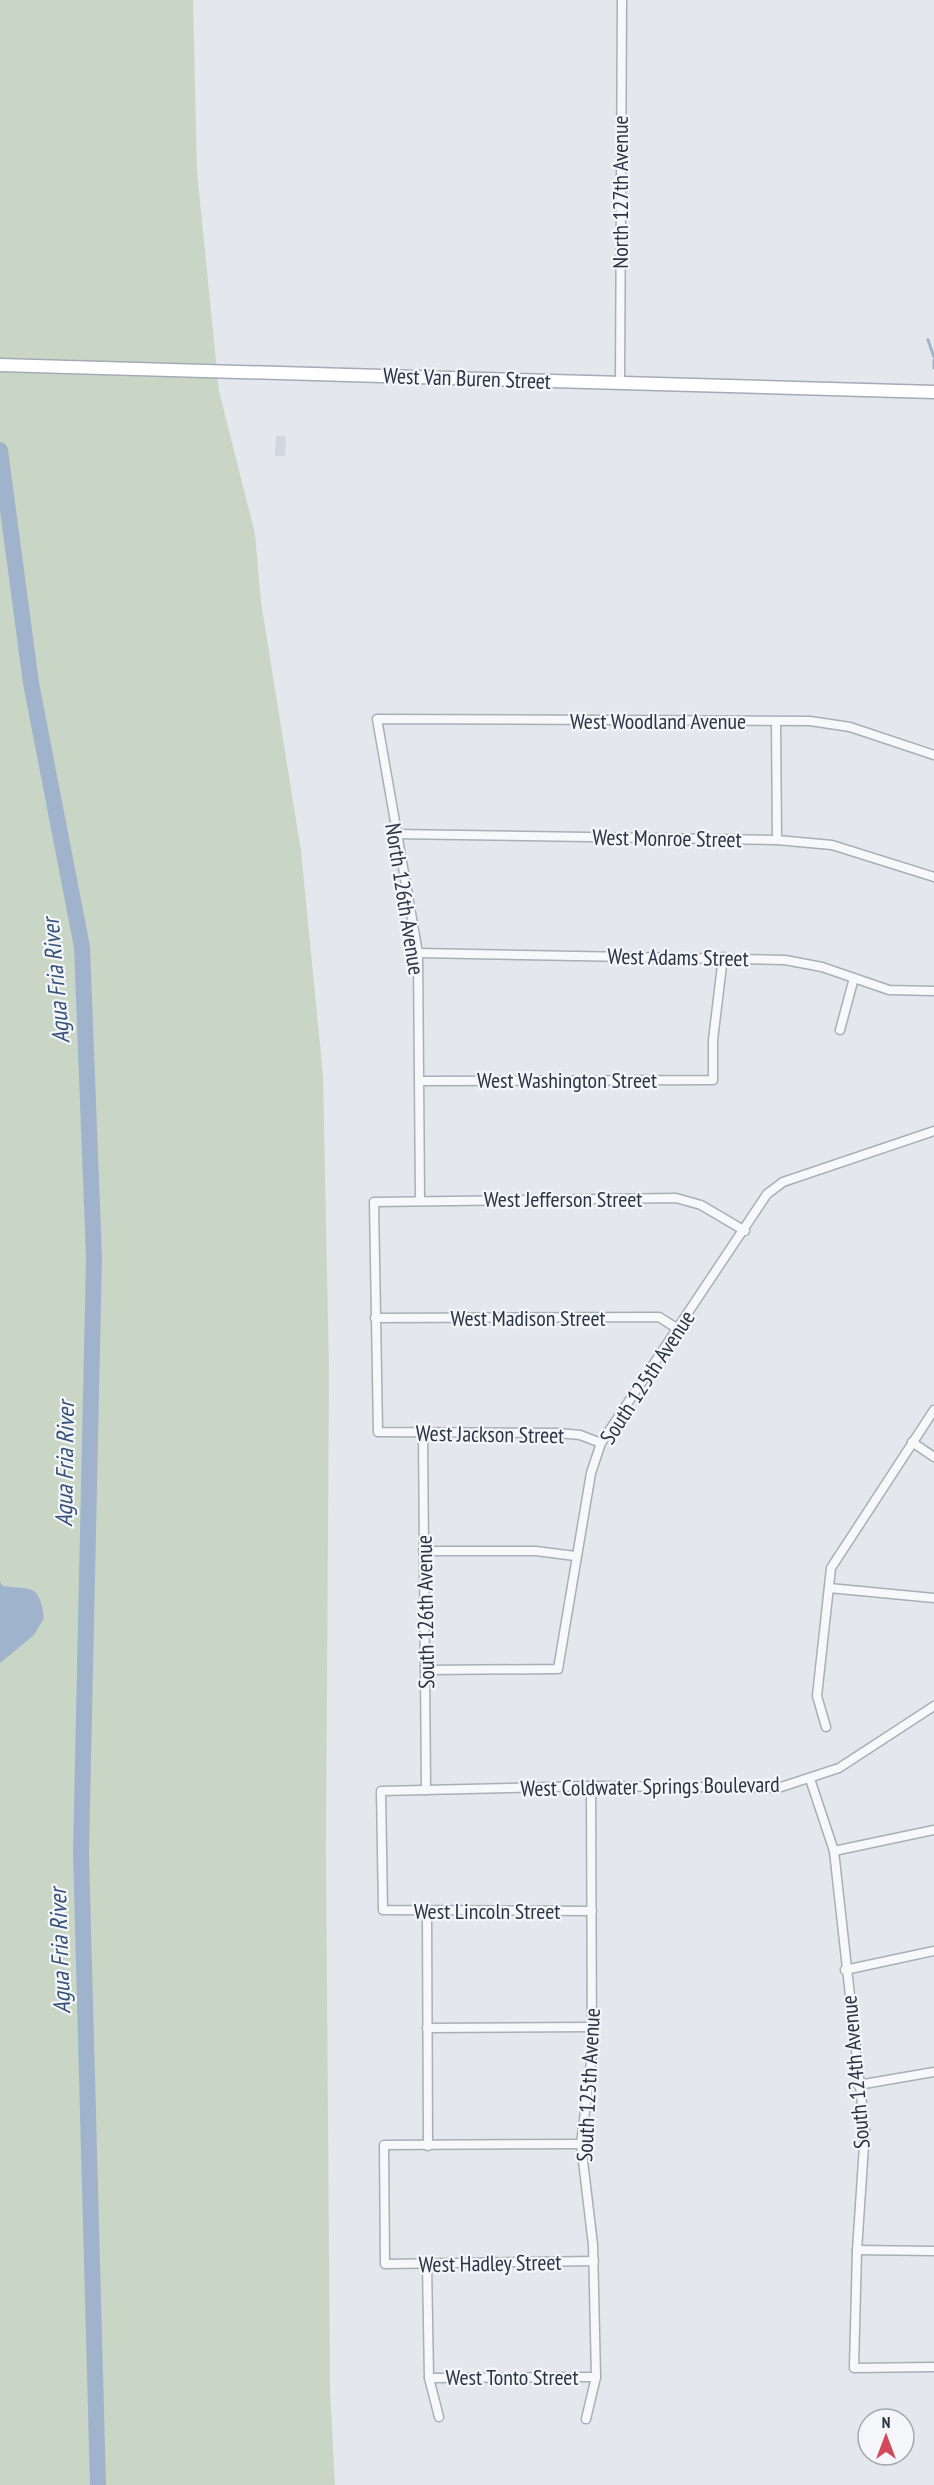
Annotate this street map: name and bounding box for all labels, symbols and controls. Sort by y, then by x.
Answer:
street label: North 127th Avenue [606,115,634,269]
street label: West Van Buren Street [383,361,551,395]
street label: West Woodland Avenue [570,707,746,735]
street label: North 126th Avenue [379,821,431,977]
street label: West Monroe Street [592,823,742,853]
water label: Agua Fria River [34,914,76,1045]
street label: West Adams Street [607,942,749,972]
street label: West Washington Street [477,1066,657,1094]
street label: West Jefferson Street [484,1185,642,1213]
street label: West Madison Street [450,1304,606,1332]
street label: South 125th Avenue [593,1305,701,1449]
water label: Agua Fria River [48,1398,81,1527]
street label: West Jackson Street [416,1419,564,1449]
street label: South 126th Avenue [410,1535,440,1689]
street label: West Coldwater Springs Boulevard [520,1770,780,1802]
water label: Agua Fria River [42,1884,77,2014]
street label: West Lincoln Street [414,1897,560,1925]
street label: South 124th Avenue [834,1994,876,2150]
street label: South 125th Avenue [570,2007,606,2163]
street label: West Hadley Street [418,2248,562,2278]
street label: West Tonto Street [446,2363,578,2391]
north arrow [856,2407,916,2467]
text: N [882,2412,890,2432]

